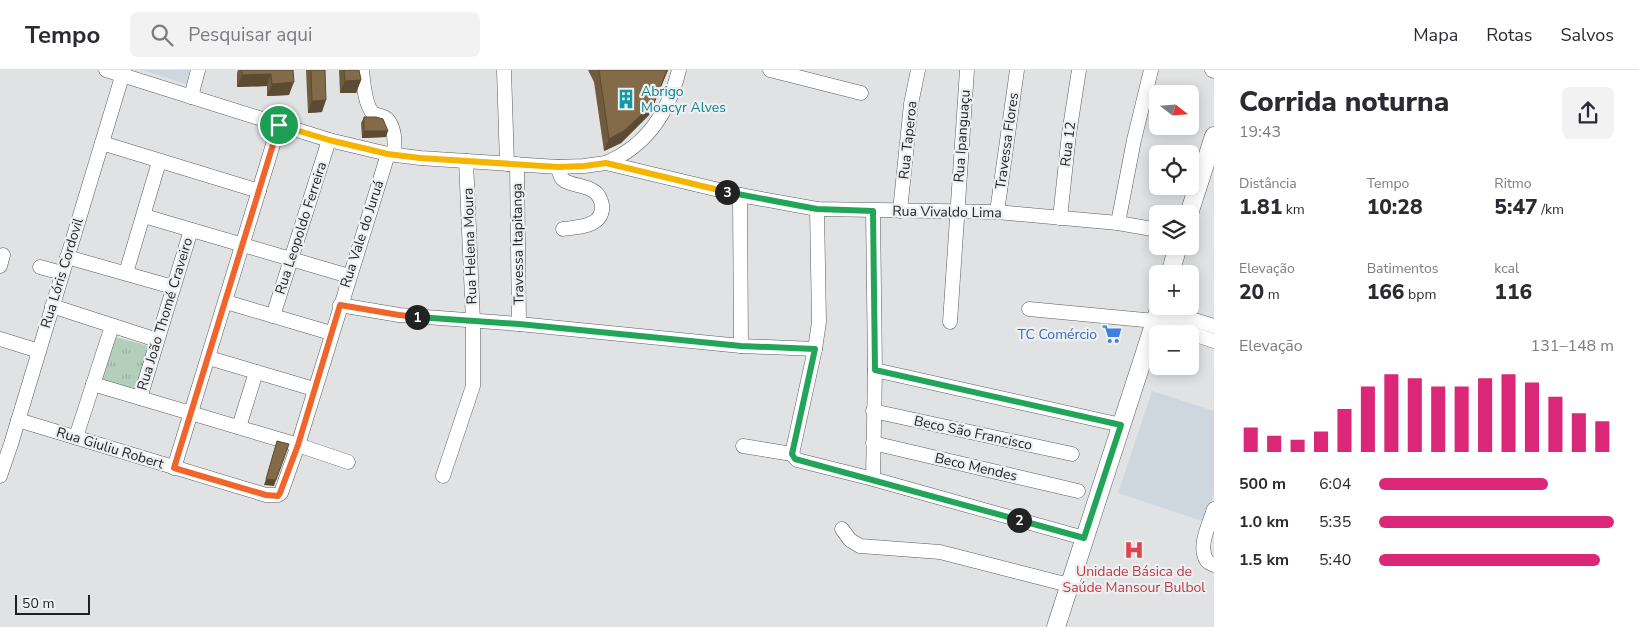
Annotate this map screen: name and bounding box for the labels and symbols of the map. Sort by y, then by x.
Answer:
place label: Abrigo Moacyr Alves [641,82,726,117]
north arrow [1149,85,1199,135]
building icon: Abrigo Moacyr Alves [615,88,637,110]
street label: Rua Ipanguaçu [949,89,975,183]
street label: Travessa Flores [991,91,1023,191]
street label: Rua Taperoa [894,100,922,180]
pin [258,104,300,146]
street label: Rua 12 [1056,120,1080,168]
street label: Rua Leopoldo Ferreira [271,159,331,297]
street label: Rua Vale do Juruá [336,178,388,290]
pin: 3 [714,180,740,204]
street label: Travessa Itapitanga [507,183,529,305]
street label: Rua Helena Moura [458,187,482,305]
street label: Rua Vivaldo Lima [892,202,1002,222]
street label: Rua Lóris Cordovil [36,215,88,330]
street label: Rua João Thomé Craveiro [133,235,197,393]
pin: 1 [404,304,430,330]
supermarket icon: TC Comércio [1101,323,1123,345]
place label: TC Comércio [1018,325,1097,344]
street label: Beco São Francisco [912,411,1034,455]
street label: Rua Giuliu Robert [54,423,166,473]
street label: Beco Mendes [933,448,1019,486]
pin: 2 [1006,508,1032,532]
hospital icon: Unidade Básica de Saúde Mansour Bulbol [1123,539,1145,561]
place label: Unidade Básica de Saúde Mansour Bulbol [1063,562,1206,597]
scale bar [15,592,90,615]

